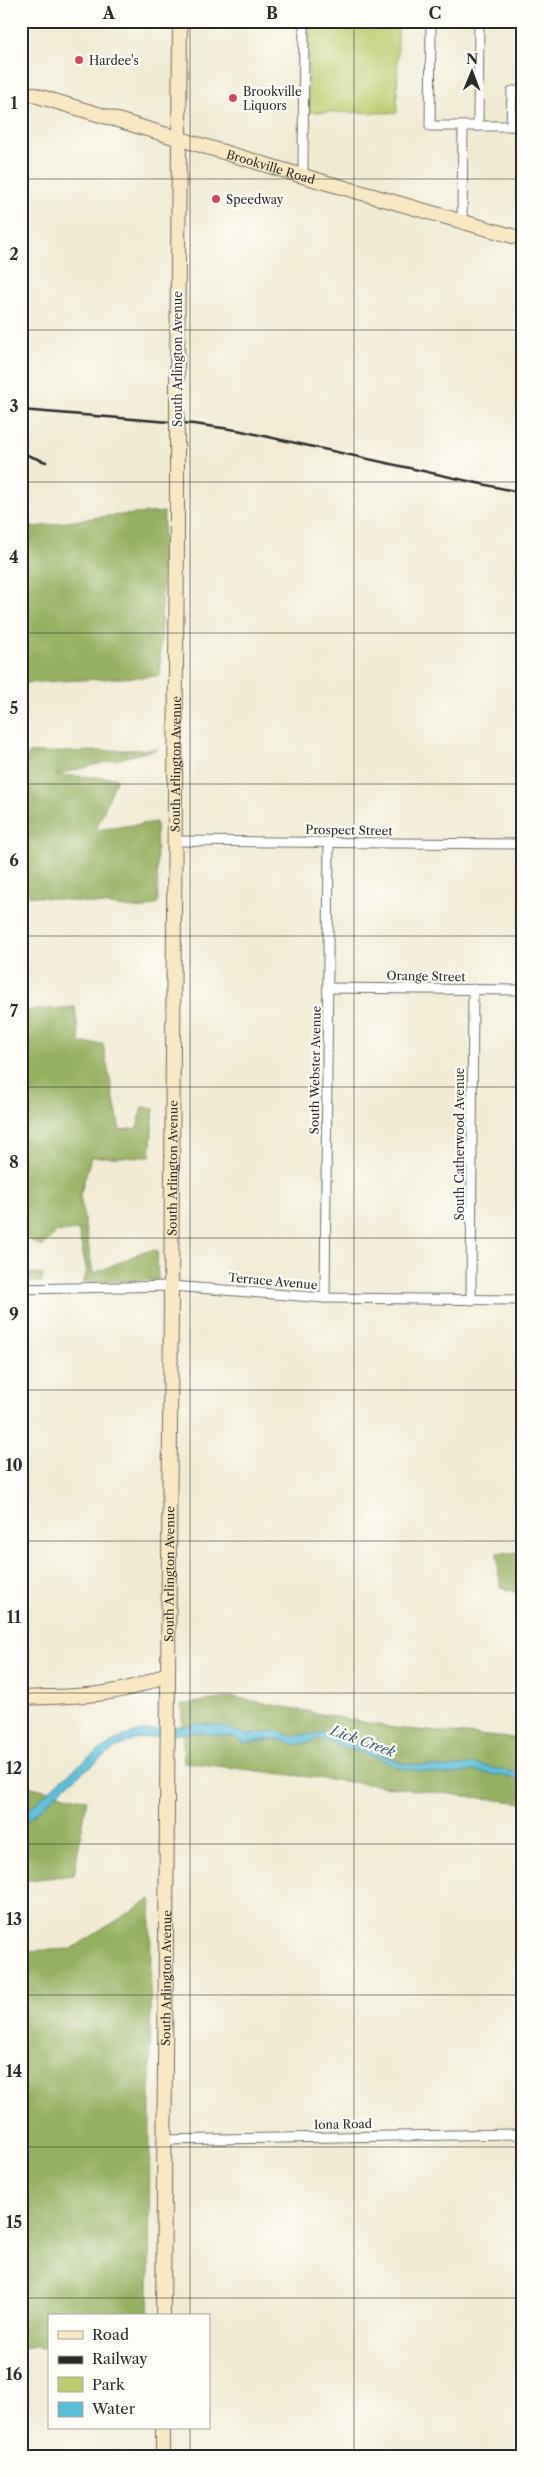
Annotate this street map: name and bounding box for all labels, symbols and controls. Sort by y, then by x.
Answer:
text: A [102,3,116,23]
text: B [266,3,278,23]
text: C [429,3,441,23]
north arrow [446,48,496,98]
text: N [466,50,478,68]
place label: Hardee's [89,53,139,68]
marker: Hardee's [73,54,85,66]
place label: Brookville Liquors [243,84,302,113]
marker: Brookville Liquors [227,92,239,104]
text: 1 [10,93,18,113]
street label: Brookville Road [225,146,318,187]
place label: Speedway [226,192,284,207]
marker: Speedway [210,193,222,205]
text: 2 [9,244,19,264]
street label: South Arlington Avenue [170,291,185,427]
text: 3 [9,396,19,416]
text: 4 [9,547,19,567]
street label: South Arlington Avenue [167,696,183,832]
text: 5 [10,698,19,718]
street label: Prospect Street [305,822,394,838]
text: 6 [9,850,19,870]
street label: Orange Street [386,968,466,984]
text: 7 [10,1001,19,1021]
street label: South Webster Avenue [306,1005,324,1135]
street label: South Catherwood Avenue [452,1067,467,1221]
street label: South Arlington Avenue [164,1100,180,1236]
text: 8 [9,1152,19,1172]
street label: Terrace Avenue [228,1270,318,1292]
text: 9 [9,1304,19,1324]
text: 10 [5,1455,23,1475]
street label: South Arlington Avenue [161,1506,177,1642]
text: 11 [7,1607,22,1627]
water label: Lick Creek [327,1721,398,1761]
text: 12 [6,1758,22,1778]
text: 13 [6,1909,22,1929]
street label: South Arlington Avenue [158,1910,174,2046]
text: 14 [6,2061,22,2081]
street label: Iona Road [314,2116,373,2132]
text: 15 [6,2212,22,2232]
legend [48,2314,210,2430]
text: Road [92,2325,129,2344]
text: Railway [92,2349,148,2368]
text: 16 [6,2364,23,2384]
text: Park [92,2375,126,2394]
text: Water [91,2399,136,2418]

